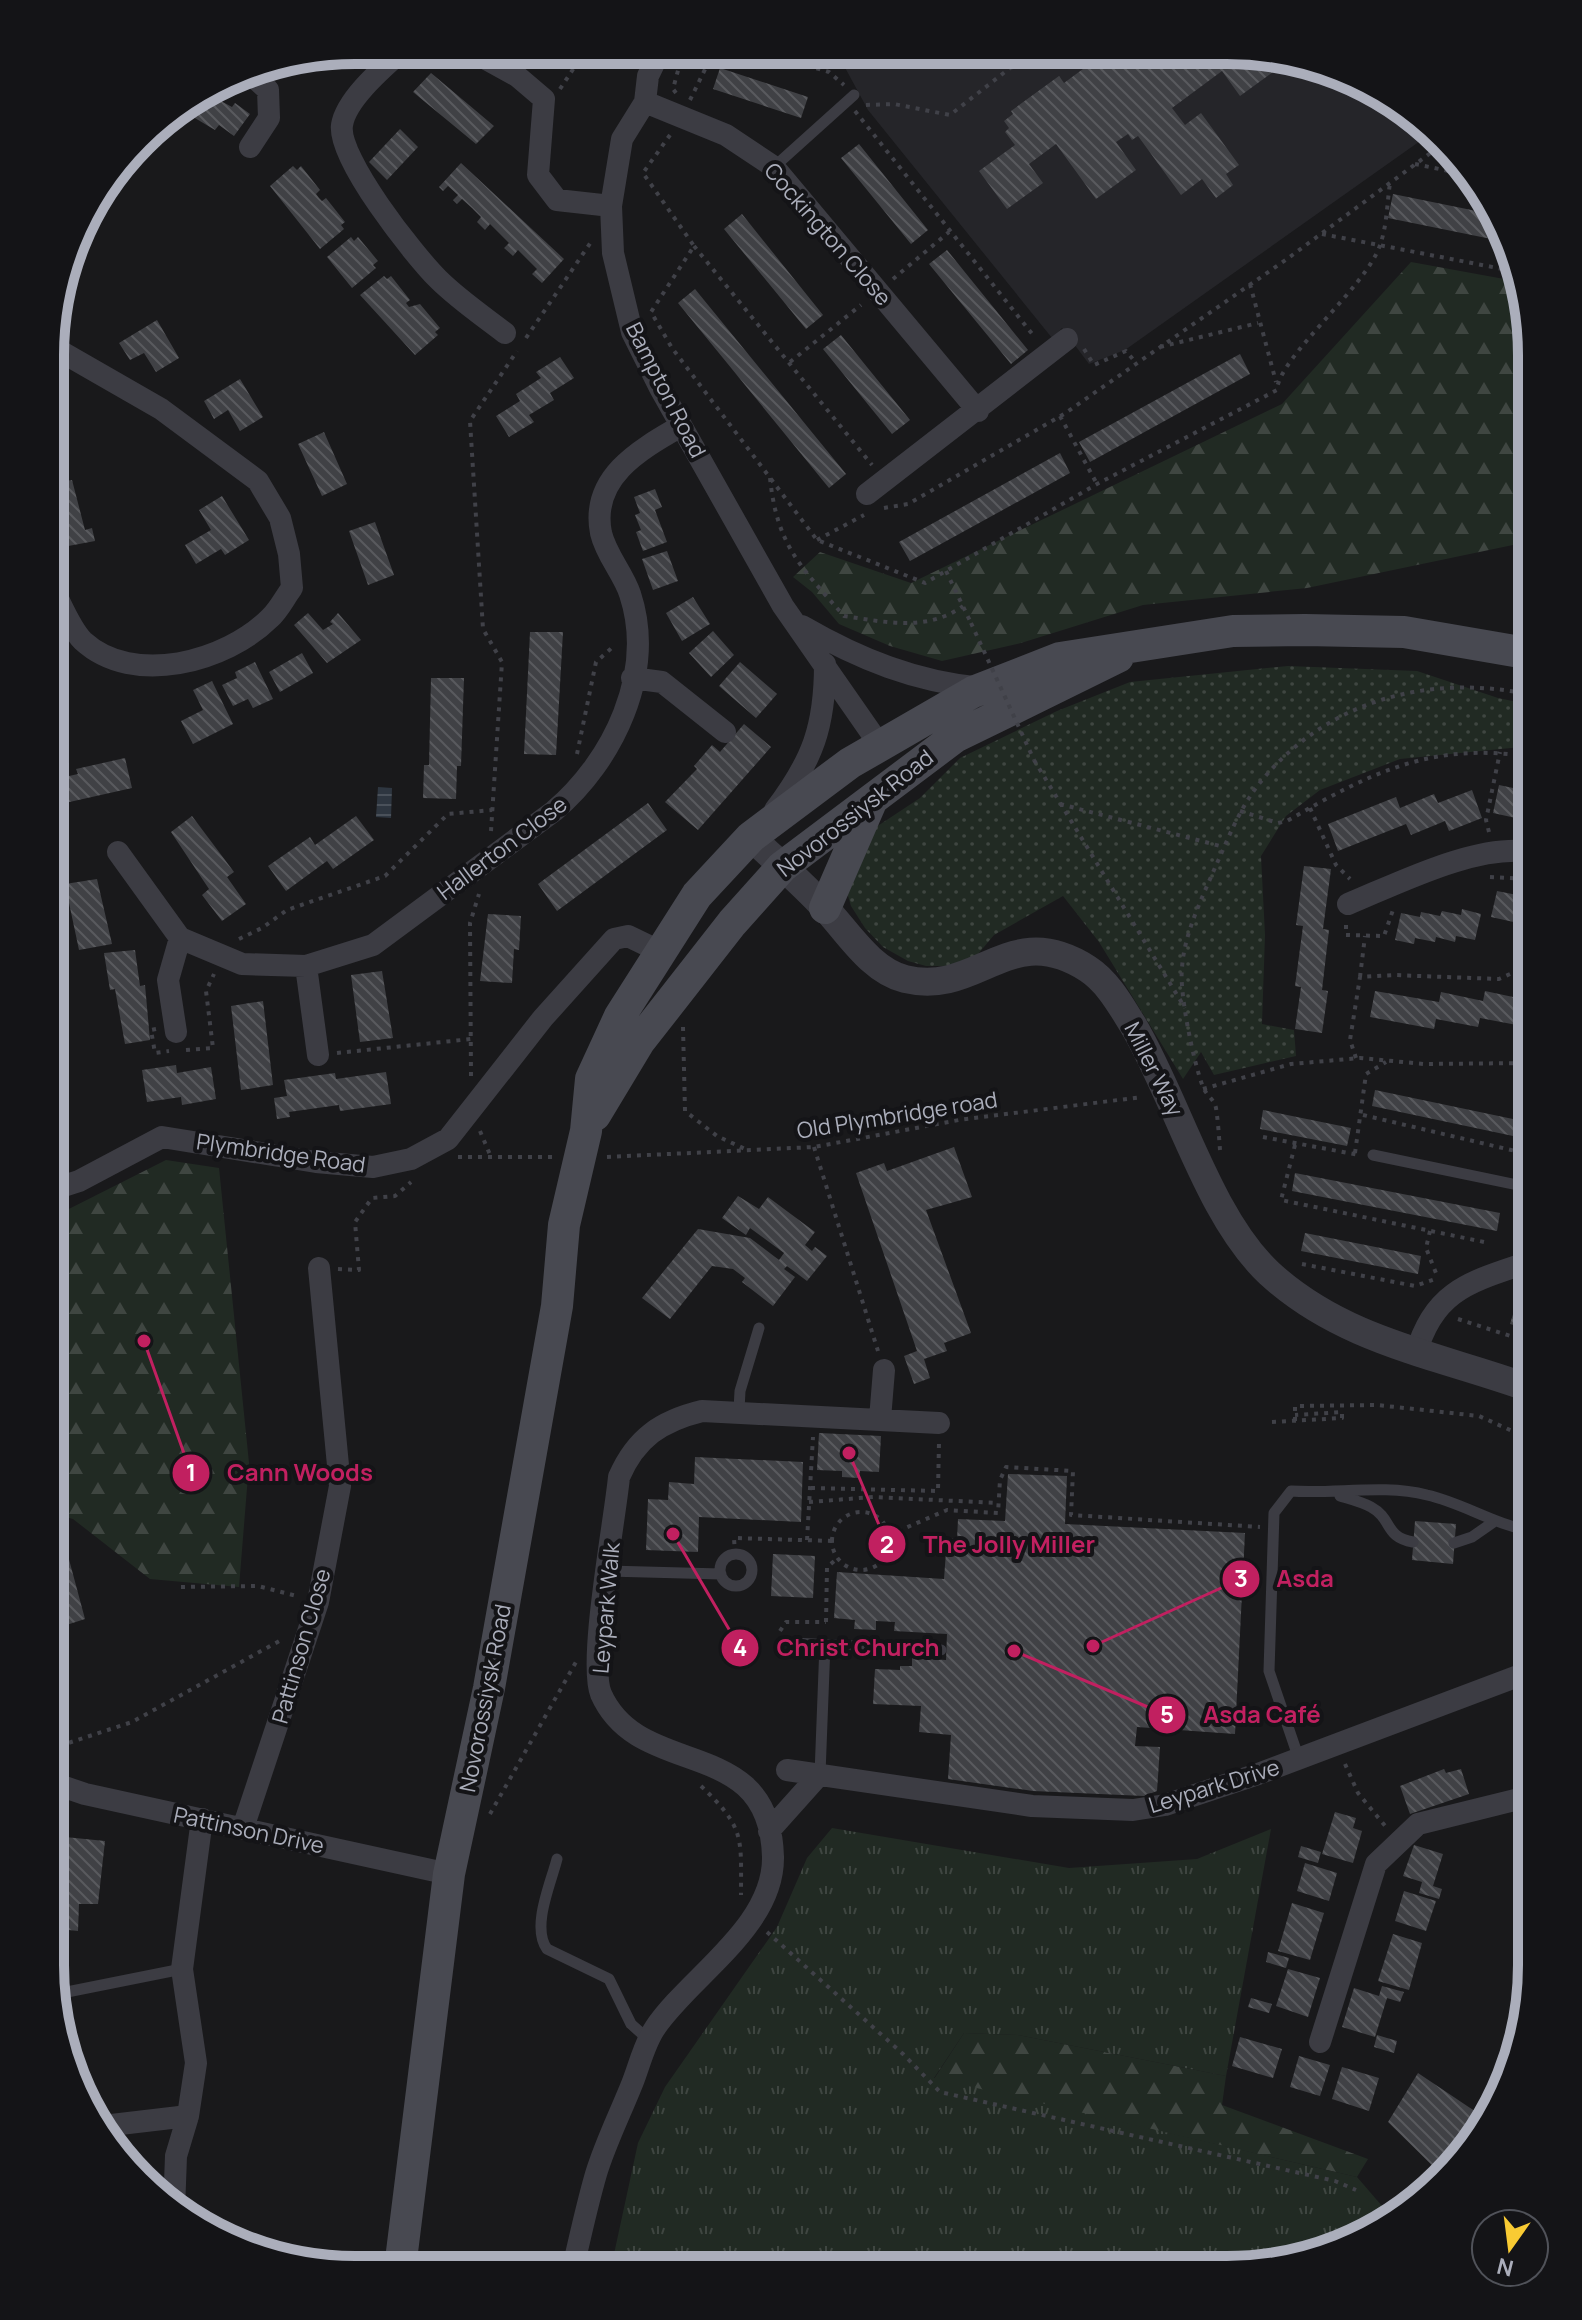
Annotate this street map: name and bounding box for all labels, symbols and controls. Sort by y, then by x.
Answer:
street label: Cockington Close [758,156,898,312]
street label: Bampton Road [619,317,713,463]
street label: Novorossiysk Road [771,742,939,884]
street label: Hallerton Close [431,789,573,907]
street label: Miller Way [1118,1017,1191,1122]
street label: Old Plymbridge road [795,1084,999,1146]
street label: Plymbridge Road [195,1126,367,1180]
callout: Cann Woods [171,1449,389,1497]
text: 1 [186,1455,196,1488]
text: Cann Woods [227,1455,373,1488]
callout: The Jolly Miller [867,1520,1111,1568]
text: 2 [880,1527,894,1560]
text: The Jolly Miller [923,1527,1095,1560]
street label: Leypark Walk [585,1540,627,1675]
callout: Asda [1221,1555,1350,1603]
text: 3 [1234,1561,1248,1594]
text: Asda [1276,1561,1334,1594]
street label: Pattinson Close [265,1565,337,1727]
street label: Novorossiysk Road [452,1601,518,1795]
callout: Christ Church [720,1624,955,1672]
text: 4 [733,1630,747,1663]
text: Christ Church [776,1630,940,1663]
callout: Asda Café [1147,1691,1337,1739]
text: 5 [1160,1697,1174,1730]
text: Asda Café [1203,1697,1321,1730]
street label: Leypark Drive [1145,1752,1283,1820]
street label: Pattinson Drive [171,1799,327,1861]
north arrow [1470,2208,1550,2288]
text: N [1494,2251,1516,2284]

